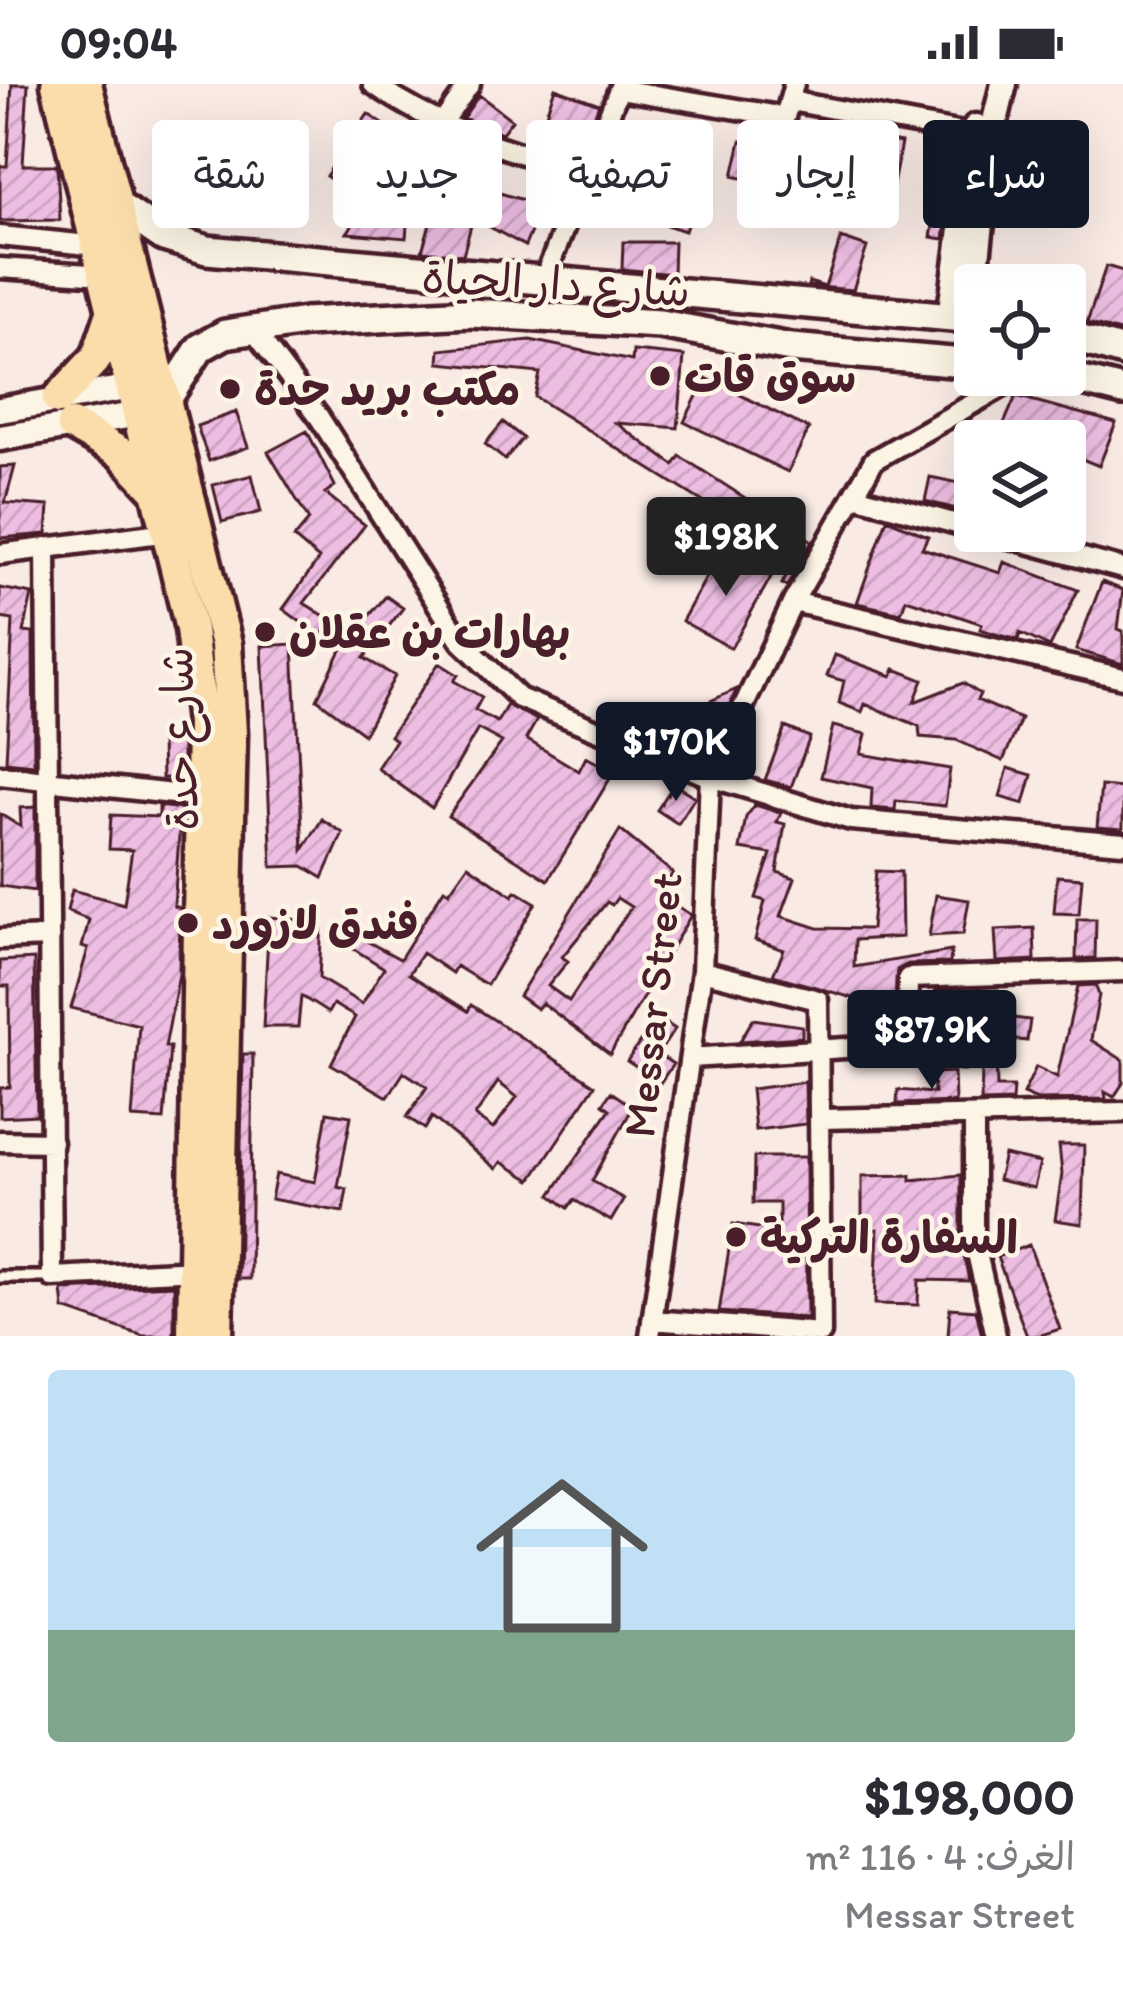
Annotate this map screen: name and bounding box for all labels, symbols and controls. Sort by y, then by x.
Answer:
text: 09:04 [60,15,177,69]
chip: شقة [152,120,309,228]
chip: جديد [333,120,502,228]
chip: تصفية [526,120,713,228]
chip: إيجار [737,120,899,228]
chip: شراء [923,120,1089,228]
street label: شارع دار الحياة [420,249,692,322]
map controls [954,264,1086,552]
button: locate [954,264,1086,396]
place label: سوق قات [684,349,856,405]
place label: مكتب بريد حدة [254,362,520,417]
marker: سوق قات [647,363,673,389]
marker: مكتب بريد حدة [217,376,243,402]
button: layers [954,420,1086,552]
pin: $198K [642,497,810,599]
text: $198K [674,512,778,559]
place label: بهارات بن عقلان [289,605,570,660]
marker: بهارات بن عقلان [252,619,278,645]
street label: شارع حدة [149,646,214,832]
pin: $170K [592,702,760,804]
text: $170K [623,717,729,764]
street label: Messar Street [611,870,693,1140]
place label: فندق لازورد [212,896,419,951]
marker: فندق لازورد [175,910,201,936]
pin: $87.9K [834,990,1030,1092]
text: $87.9K [874,1005,990,1052]
place label: السفارة التركية [760,1210,1018,1264]
marker: السفارة التركية [723,1224,749,1250]
icon: home [454,1448,670,1664]
text: $198,000 [865,1766,1075,1827]
text: الغرف: 4 · 116 m² [806,1833,1075,1880]
text: Messar Street [844,1891,1075,1938]

